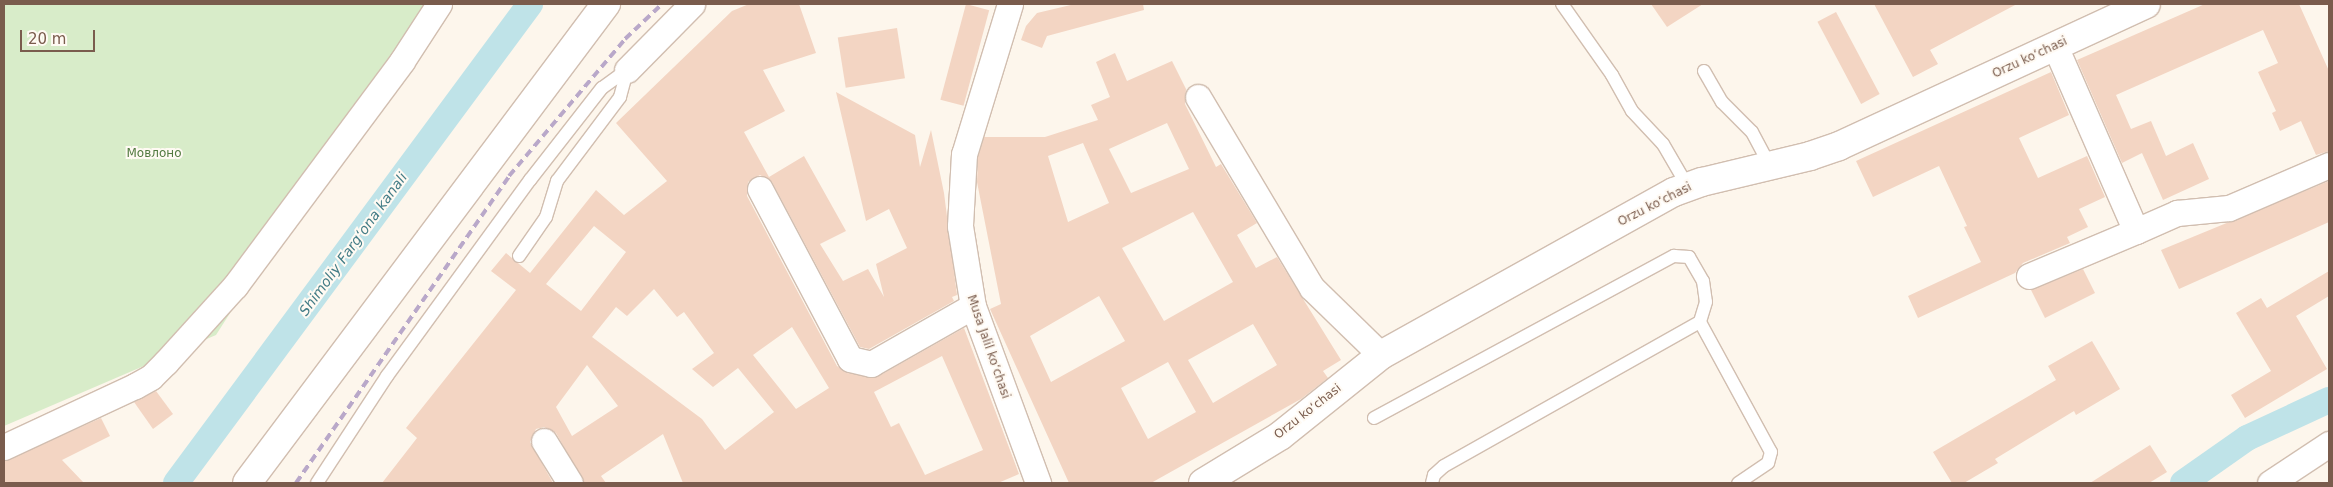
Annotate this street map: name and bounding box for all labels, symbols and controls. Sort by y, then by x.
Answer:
scale bar [22,20,98,52]
text: 20 m [28,30,66,48]
street label: Orzu koʻchasi [1990,34,2070,82]
park label: Мовлоно [127,147,181,161]
water label: Shimoliy Fargʻona kanali [296,169,410,319]
street label: Orzu koʻchasi [1616,180,1694,230]
street label: Musa Jalil koʻchasi [963,293,1013,401]
street label: Orzu koʻchasi [1272,381,1344,443]

